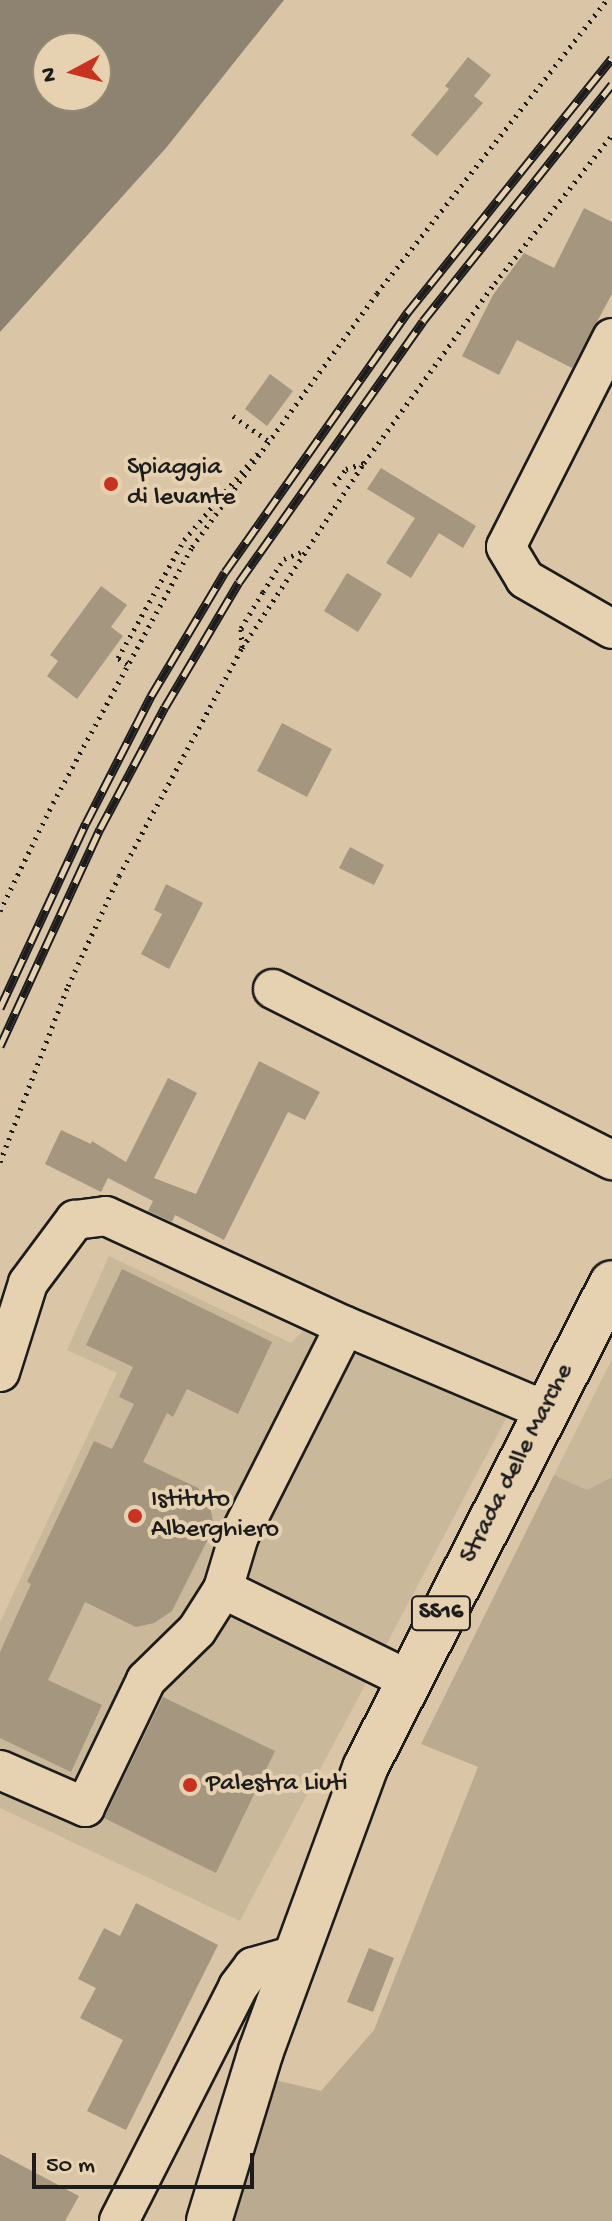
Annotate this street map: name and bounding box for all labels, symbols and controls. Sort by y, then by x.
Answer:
north arrow [32,32,112,112]
text: N [36,66,64,83]
place label: Spiaggia di levante [127,453,235,514]
marker: Spiaggia di levante [102,475,120,493]
street label: Strada delle Marche [454,1359,582,1569]
place label: Istituto Alberghiero [151,1485,279,1546]
marker: Istituto Alberghiero [126,1507,144,1525]
road number: SS16 [409,1593,473,1633]
place label: Palestra Liuti [206,1769,348,1801]
marker: Palestra Liuti [181,1776,199,1794]
scale bar [36,2137,258,2187]
text: 50 m [46,2152,95,2181]

